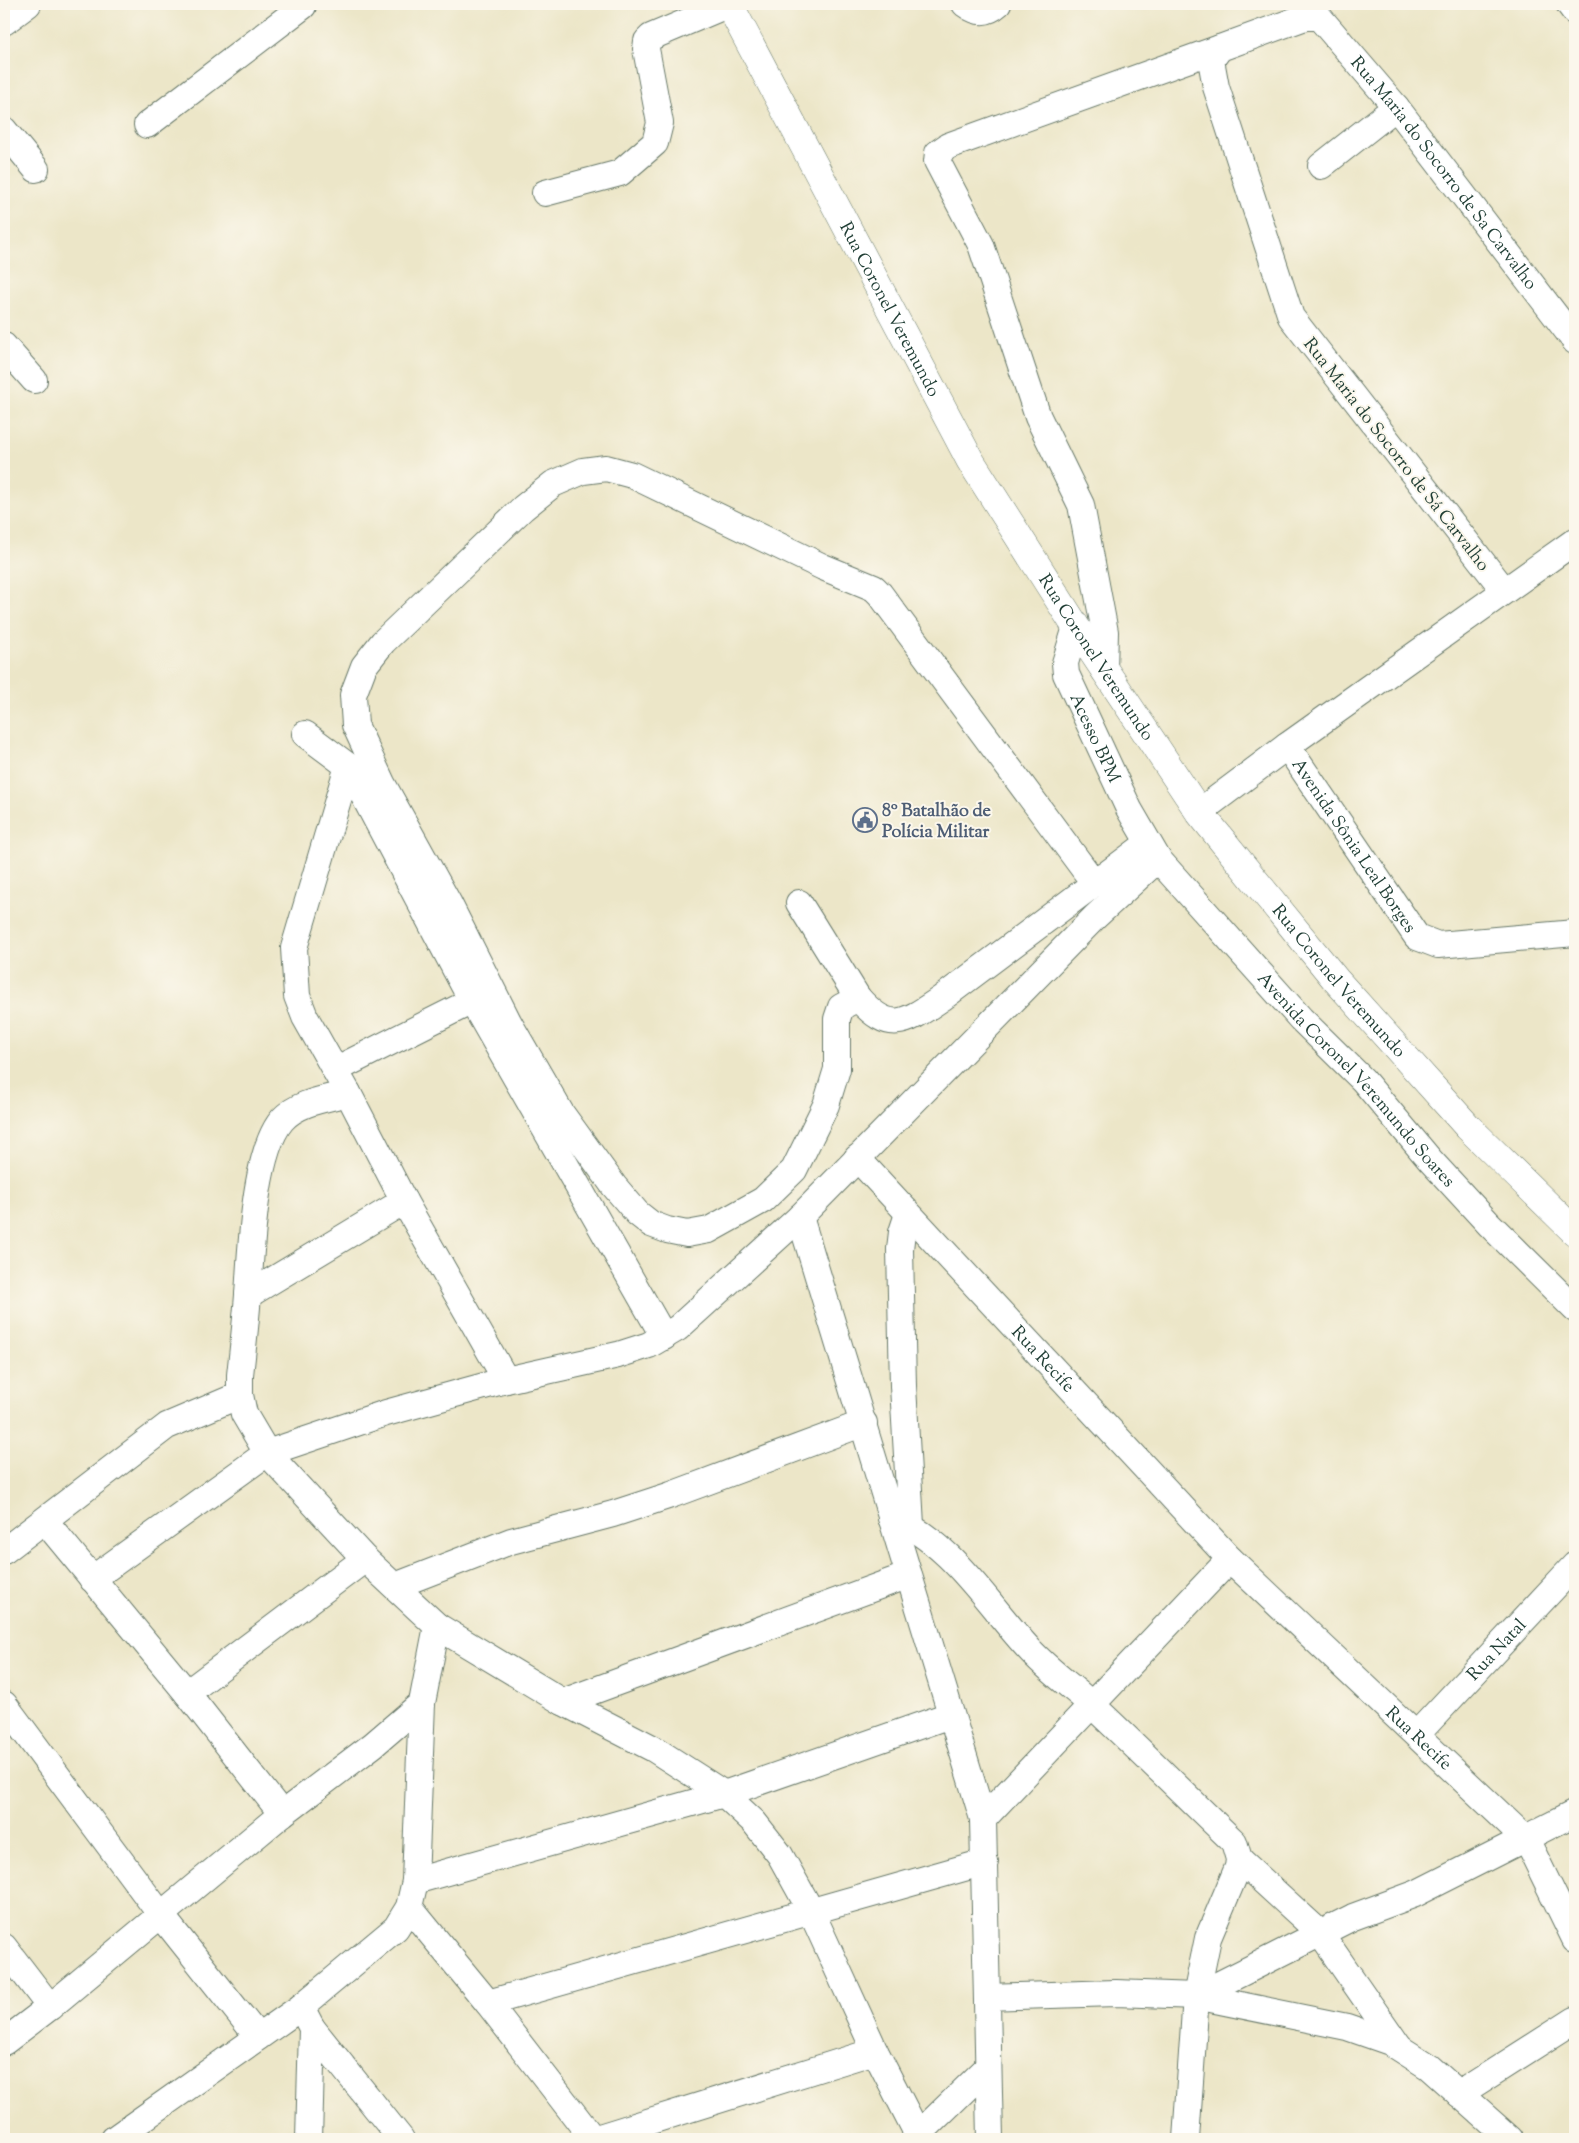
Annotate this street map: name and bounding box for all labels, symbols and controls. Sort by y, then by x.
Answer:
street label: Rua Maria do Socorro de Sa Carvalho [1343,51,1542,296]
street label: Rua Coronel Veremundo [831,218,946,402]
street label: Rua Maria do Socorro de Sá Carvalho [1296,333,1495,578]
street label: Rua Coronel Veremundo [1031,570,1159,747]
street label: Acesso BPM [1062,690,1126,788]
street label: Avenida Sônia Leal Borges [1284,754,1422,939]
place label: 8º Batalhão de Polícia Militar [882,799,992,846]
public building icon: 8º Batalhão de Polícia Militar [852,807,878,833]
street label: Rua Coronel Veremundo [1264,899,1411,1064]
street label: Avenida Coronel Veremundo Soares [1250,967,1460,1194]
street label: Rua Recife [1004,1321,1080,1399]
street label: Rua Natal [1462,1614,1533,1688]
street label: Rua Recife [1379,1701,1457,1777]

